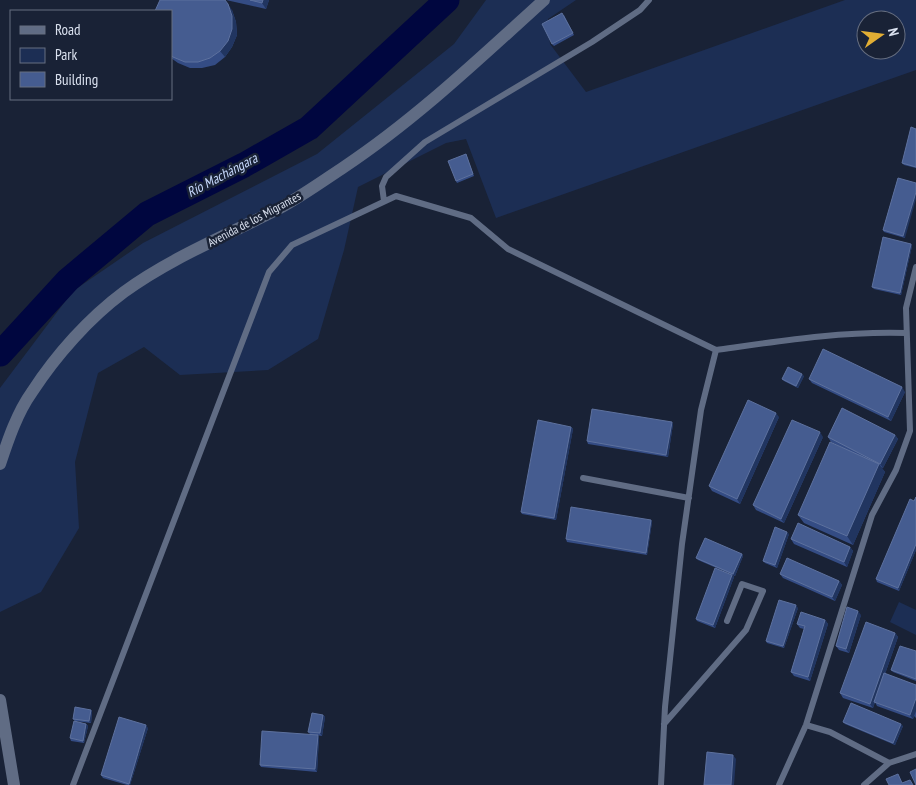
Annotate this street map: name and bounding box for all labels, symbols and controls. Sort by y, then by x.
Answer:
legend [10,10,172,100]
north arrow [856,10,906,60]
text: Road [55,20,81,39]
text: N [884,26,903,38]
text: Park [55,45,77,64]
text: Building [55,70,98,89]
water label: Río Machángara [184,148,262,201]
street label: Avenida de los Migrantes [205,188,303,250]

